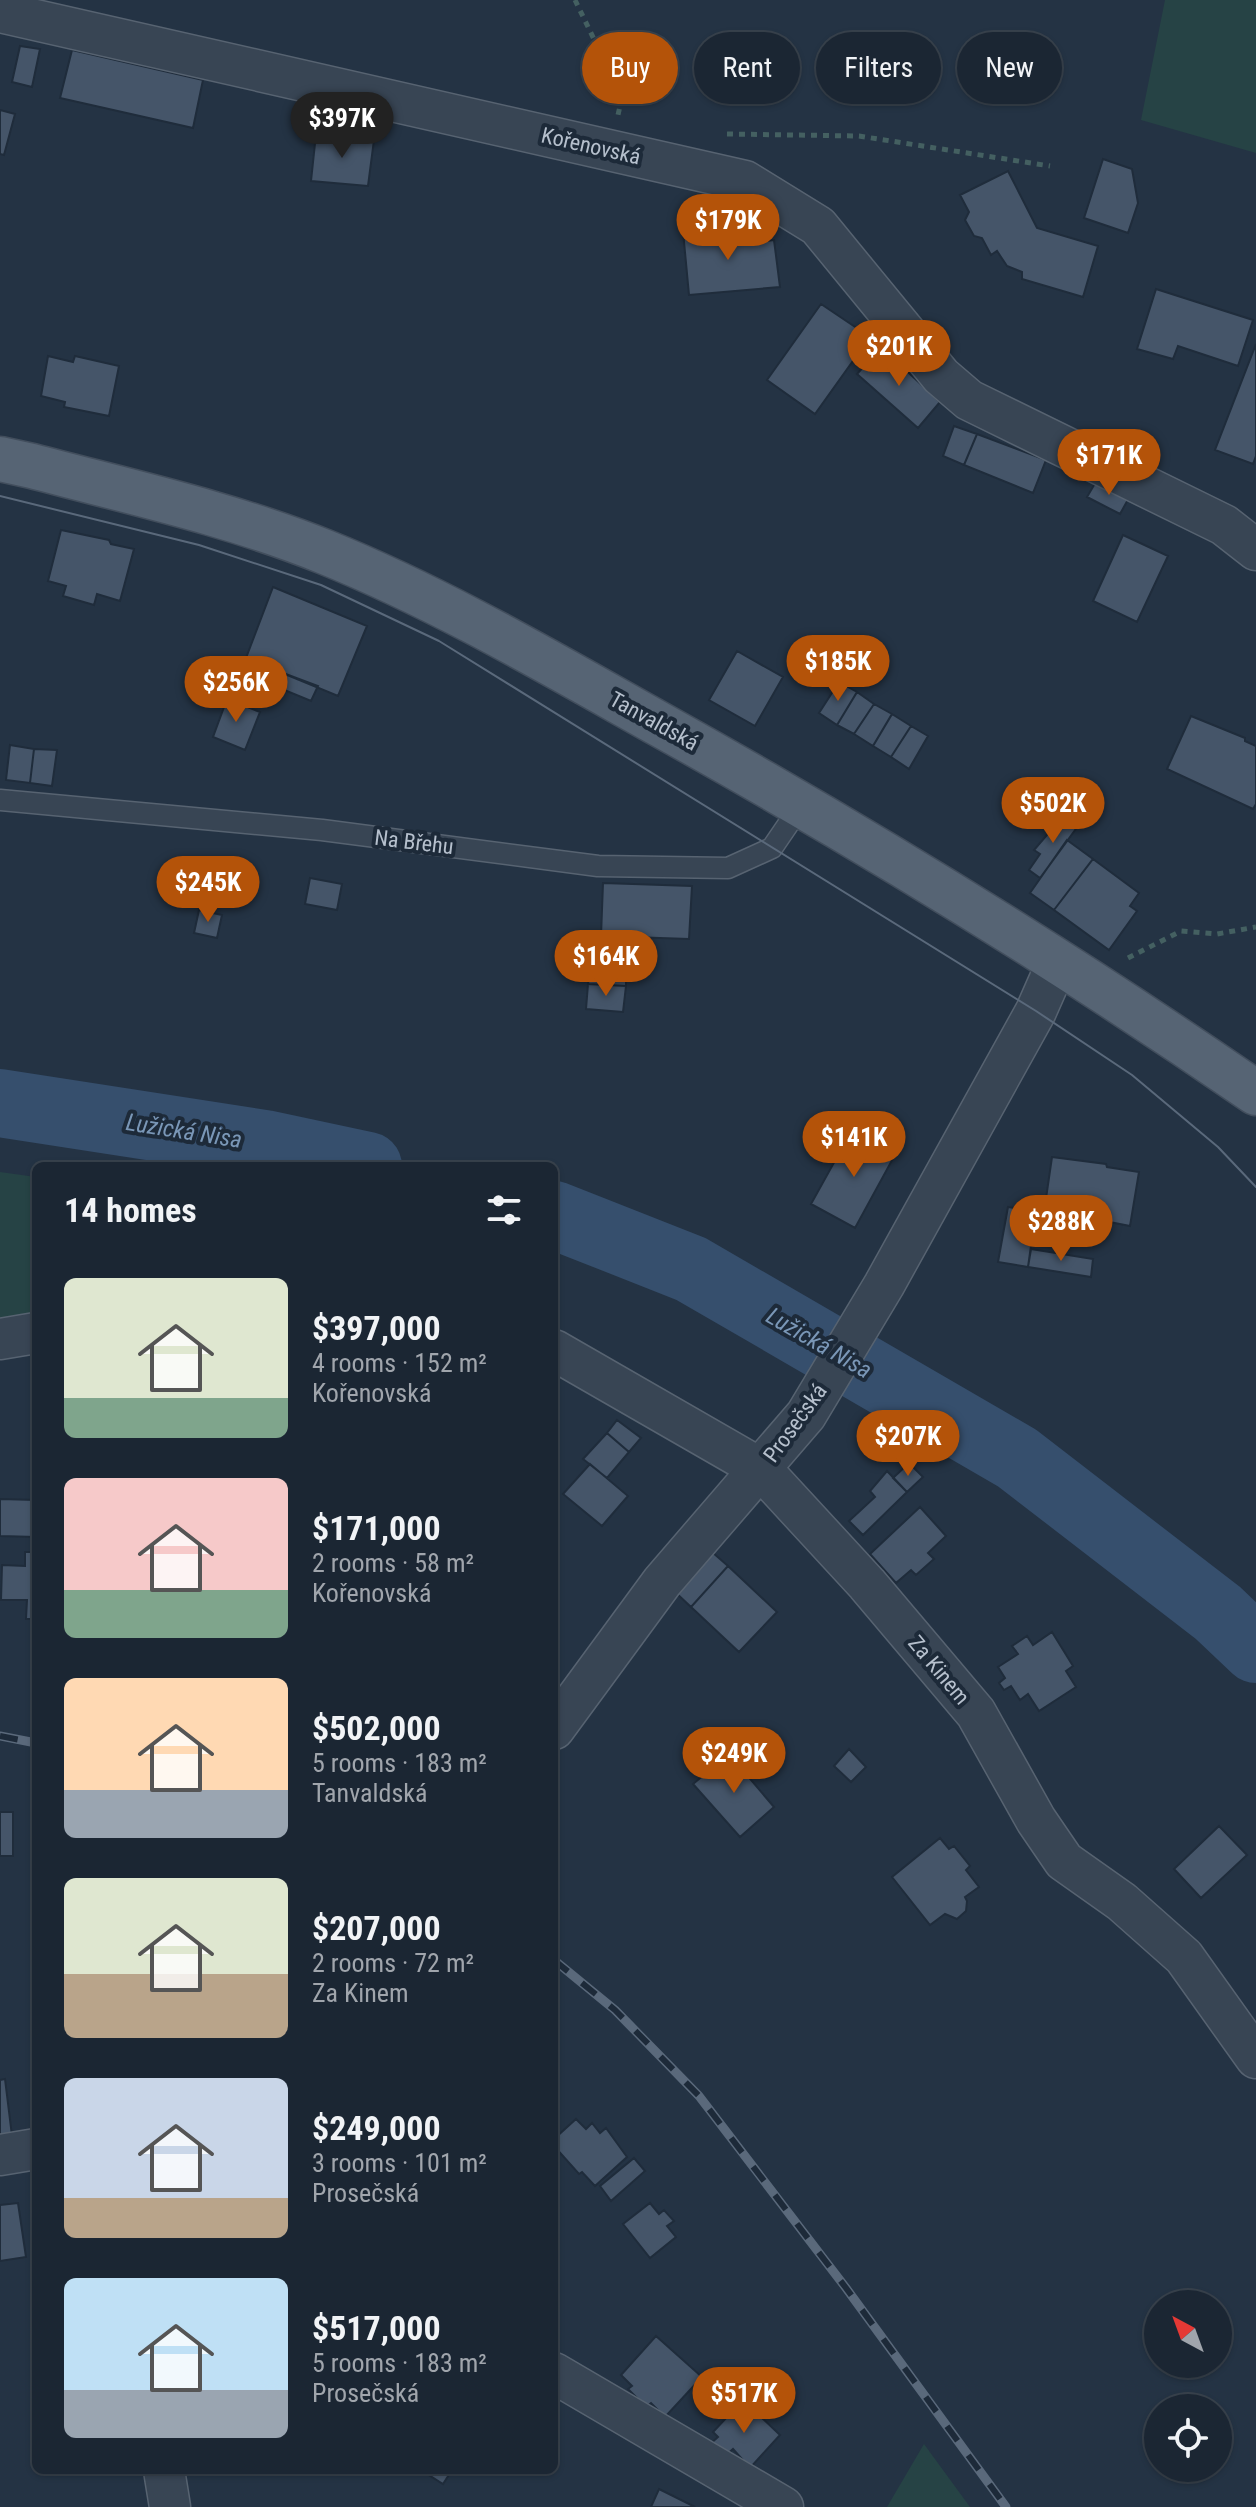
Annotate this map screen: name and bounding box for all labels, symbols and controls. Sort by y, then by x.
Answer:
chip: Buy [582,32,678,104]
chip: Rent [694,32,800,104]
chip: Filters [816,32,941,104]
chip: New [957,32,1062,104]
pin: $397K [286,92,398,160]
text: $397K [309,103,375,133]
street label: Kořenovská [539,122,643,170]
pin: $179K [672,194,784,262]
text: $179K [695,205,761,235]
pin: $201K [843,320,955,388]
text: $201K [866,331,932,361]
pin: $171K [1053,429,1165,497]
text: $171K [1076,440,1142,470]
pin: $185K [782,635,894,703]
text: $185K [805,646,871,676]
pin: $256K [180,656,292,724]
text: $256K [203,667,269,697]
street label: Tanvaldská [605,686,703,756]
pin: $502K [997,777,1109,845]
text: $502K [1020,788,1086,818]
street label: Na Břehu [373,825,455,859]
pin: $245K [152,856,264,924]
text: $245K [175,867,241,897]
pin: $164K [550,930,662,998]
text: $164K [573,941,639,971]
water label: Lužická Nisa [124,1108,244,1154]
pin: $141K [798,1111,910,1179]
text: $141K [821,1122,887,1152]
icon: filters [482,1188,526,1232]
text: 14 homes [64,1190,197,1230]
pin: $288K [1005,1195,1117,1263]
text: $288K [1028,1206,1094,1236]
water label: Lužická Nisa [761,1302,877,1384]
text: $397,000 [312,1308,441,1348]
icon: home [128,1310,224,1406]
text: 4 rooms · 152 m² [312,1348,487,1378]
text: Kořenovská [312,1378,431,1408]
street label: Prosečská [758,1379,832,1467]
pin: $207K [852,1410,964,1478]
text: $207K [875,1421,941,1451]
text: $171,000 [312,1508,441,1548]
icon: home [128,1510,224,1606]
text: 2 rooms · 58 m² [312,1548,474,1578]
text: Kořenovská [312,1578,431,1608]
street label: Za Kinem [903,1631,975,1709]
text: $502,000 [312,1708,441,1748]
icon: home [128,1710,224,1806]
pin: $249K [678,1727,790,1795]
text: $249K [701,1738,767,1768]
text: 5 rooms · 183 m² [312,1748,487,1778]
text: Tanvaldská [312,1778,427,1808]
text: $207,000 [312,1908,441,1948]
icon: home [128,1910,224,2006]
text: 2 rooms · 72 m² [312,1948,474,1978]
text: Za Kinem [312,1978,409,2008]
text: $249,000 [312,2108,441,2148]
icon: home [128,2110,224,2206]
text: 3 rooms · 101 m² [312,2148,487,2178]
text: Prosečská [312,2178,419,2208]
north arrow [1144,2290,1232,2378]
map controls [1144,2290,1232,2482]
text: $517,000 [312,2308,441,2348]
icon: home [128,2310,224,2406]
text: 5 rooms · 183 m² [312,2348,487,2378]
pin: $517K [688,2367,800,2435]
text: Prosečská [312,2378,419,2408]
text: $517K [711,2378,777,2408]
button: locate [1144,2394,1232,2482]

